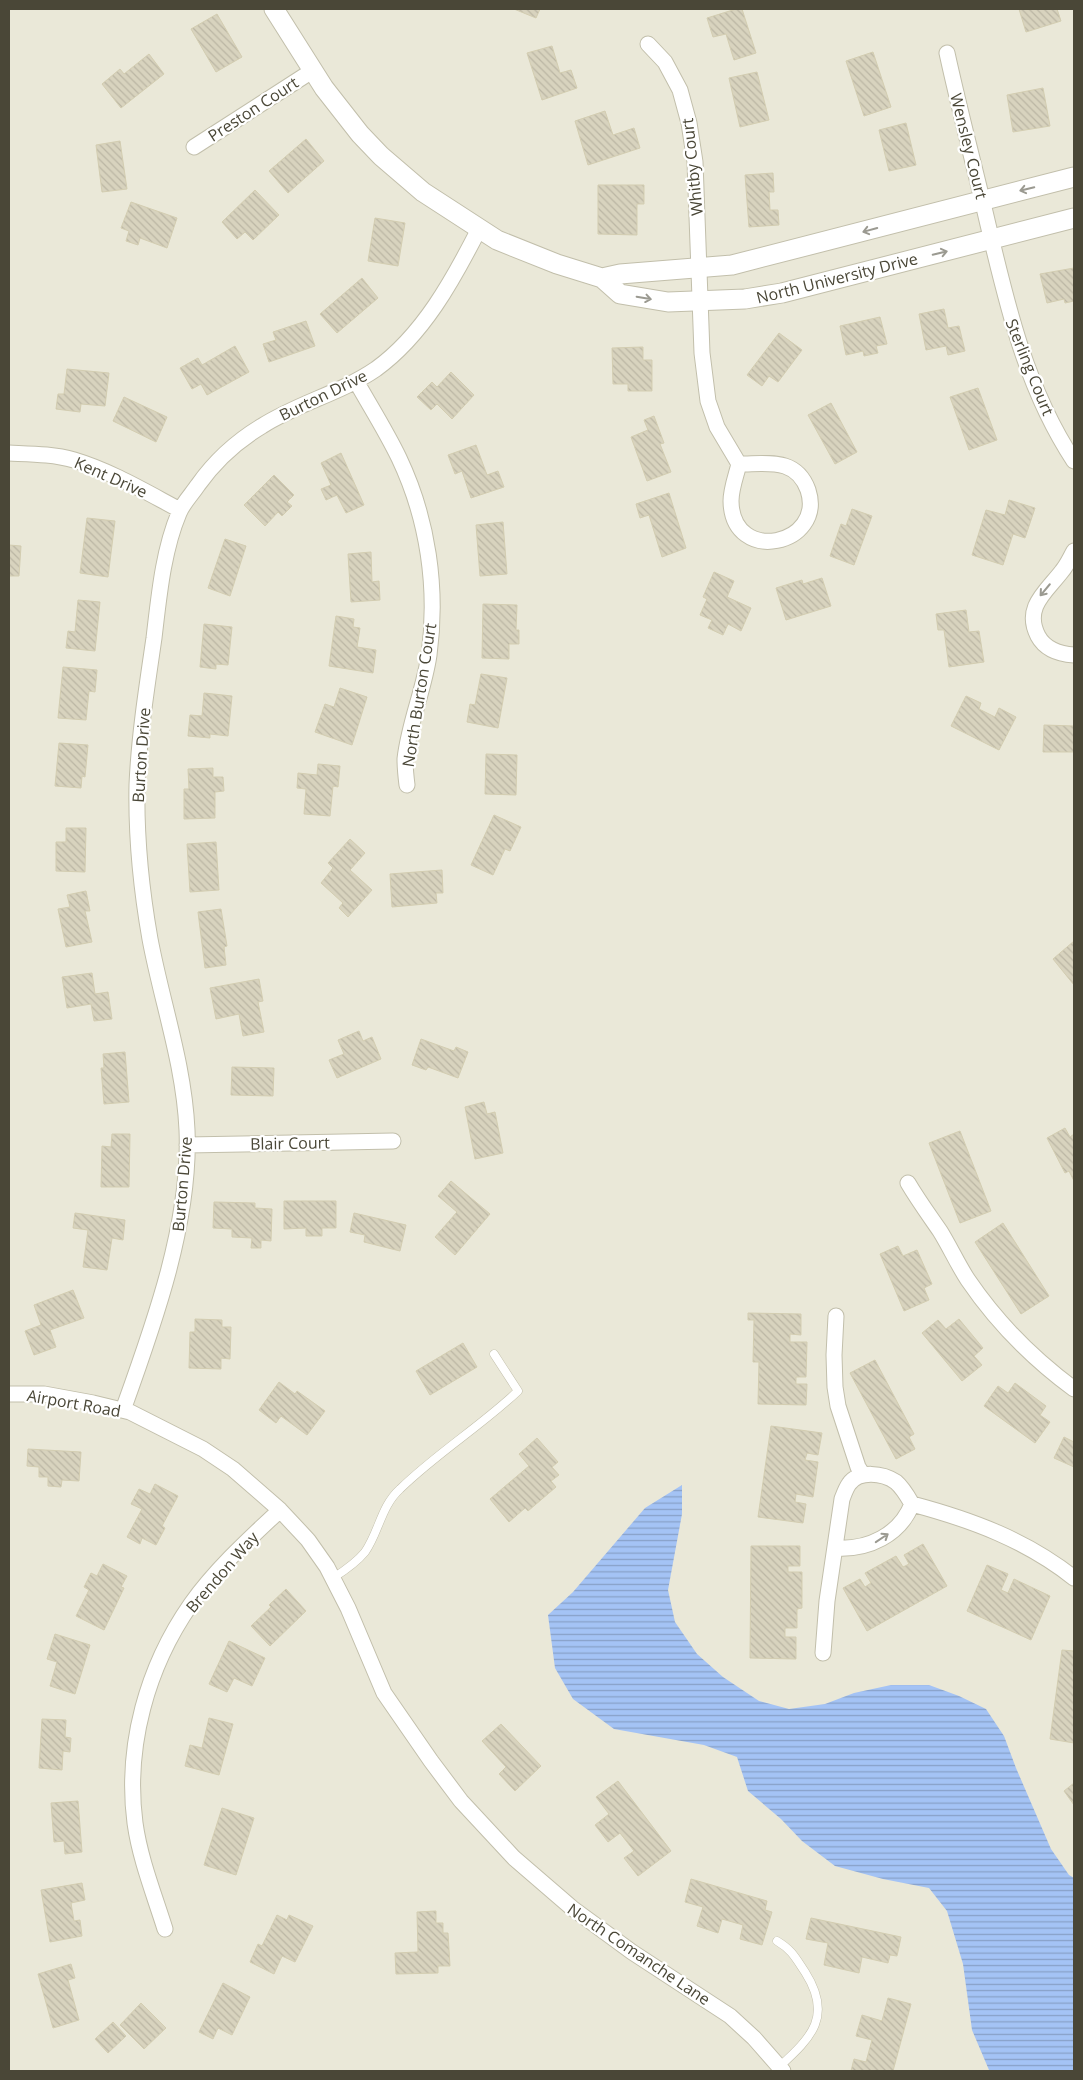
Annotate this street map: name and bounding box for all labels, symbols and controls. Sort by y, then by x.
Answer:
street label: Preston Court [203,71,303,146]
street label: Wensley Court [945,91,993,201]
street label: Whitby Court [676,117,708,217]
one-way arrow [1020,185,1036,194]
one-way arrow [862,226,878,235]
street label: North University Drive [754,247,920,309]
one-way arrow [932,247,948,257]
one-way arrow [636,294,652,304]
street label: Sterling Court [1001,315,1060,419]
street label: Burton Drive [275,364,371,426]
street label: Kent Drive [71,451,151,503]
one-way arrow [1040,583,1051,596]
street label: North Burton Court [397,621,441,769]
street label: Burton Drive [127,707,155,803]
street label: Blair Court [250,1131,330,1155]
street label: Burton Drive [167,1136,197,1232]
street label: Airport Road [25,1384,123,1422]
street label: Brendon Way [181,1526,264,1617]
one-way arrow [875,1532,889,1543]
street label: North Comanche Lane [563,1898,715,2010]

